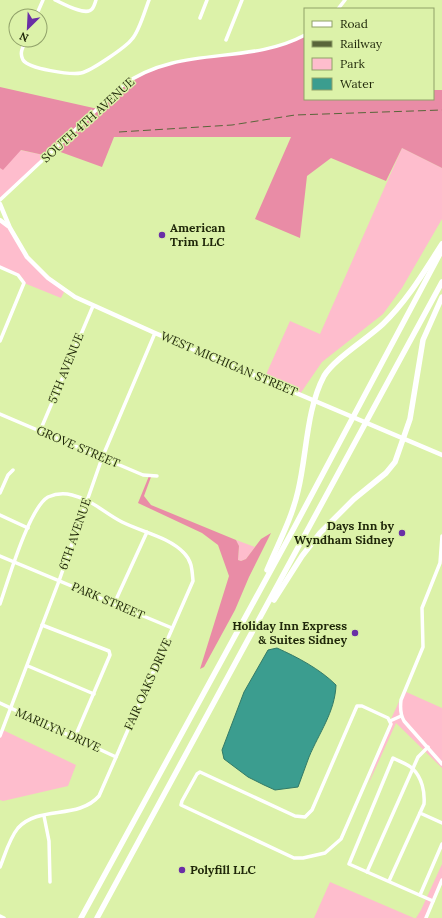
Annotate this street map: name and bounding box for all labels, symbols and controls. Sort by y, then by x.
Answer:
north arrow [8,8,48,48]
legend [304,8,434,100]
text: Road [340,16,368,31]
text: N [17,29,31,45]
text: Railway [340,36,383,51]
text: Park [340,56,366,71]
street label: SOUTH 4TH AVENUE [38,74,137,165]
text: Water [340,76,375,91]
place label: American Trim LLC [170,220,226,249]
marker: American Trim LLC [157,230,167,240]
street label: WEST MICHIGAN STREET [159,328,300,399]
street label: 5TH AVENUE [45,330,86,405]
street label: GROVE STREET [34,422,122,471]
street label: 6TH AVENUE [55,496,94,572]
place label: Days Inn by Wyndham Sidney [294,518,394,547]
marker: Days Inn by Wyndham Sidney [397,528,407,538]
street label: PARK STREET [69,578,147,623]
place label: Holiday Inn Express & Suites Sidney [232,618,347,647]
marker: Holiday Inn Express & Suites Sidney [350,628,360,638]
street label: FAIR OAKS DRIVE [121,635,175,732]
street label: MARILYN DRIVE [13,704,103,755]
place label: Polyfill LLC [190,862,257,877]
marker: Polyfill LLC [177,865,187,875]

